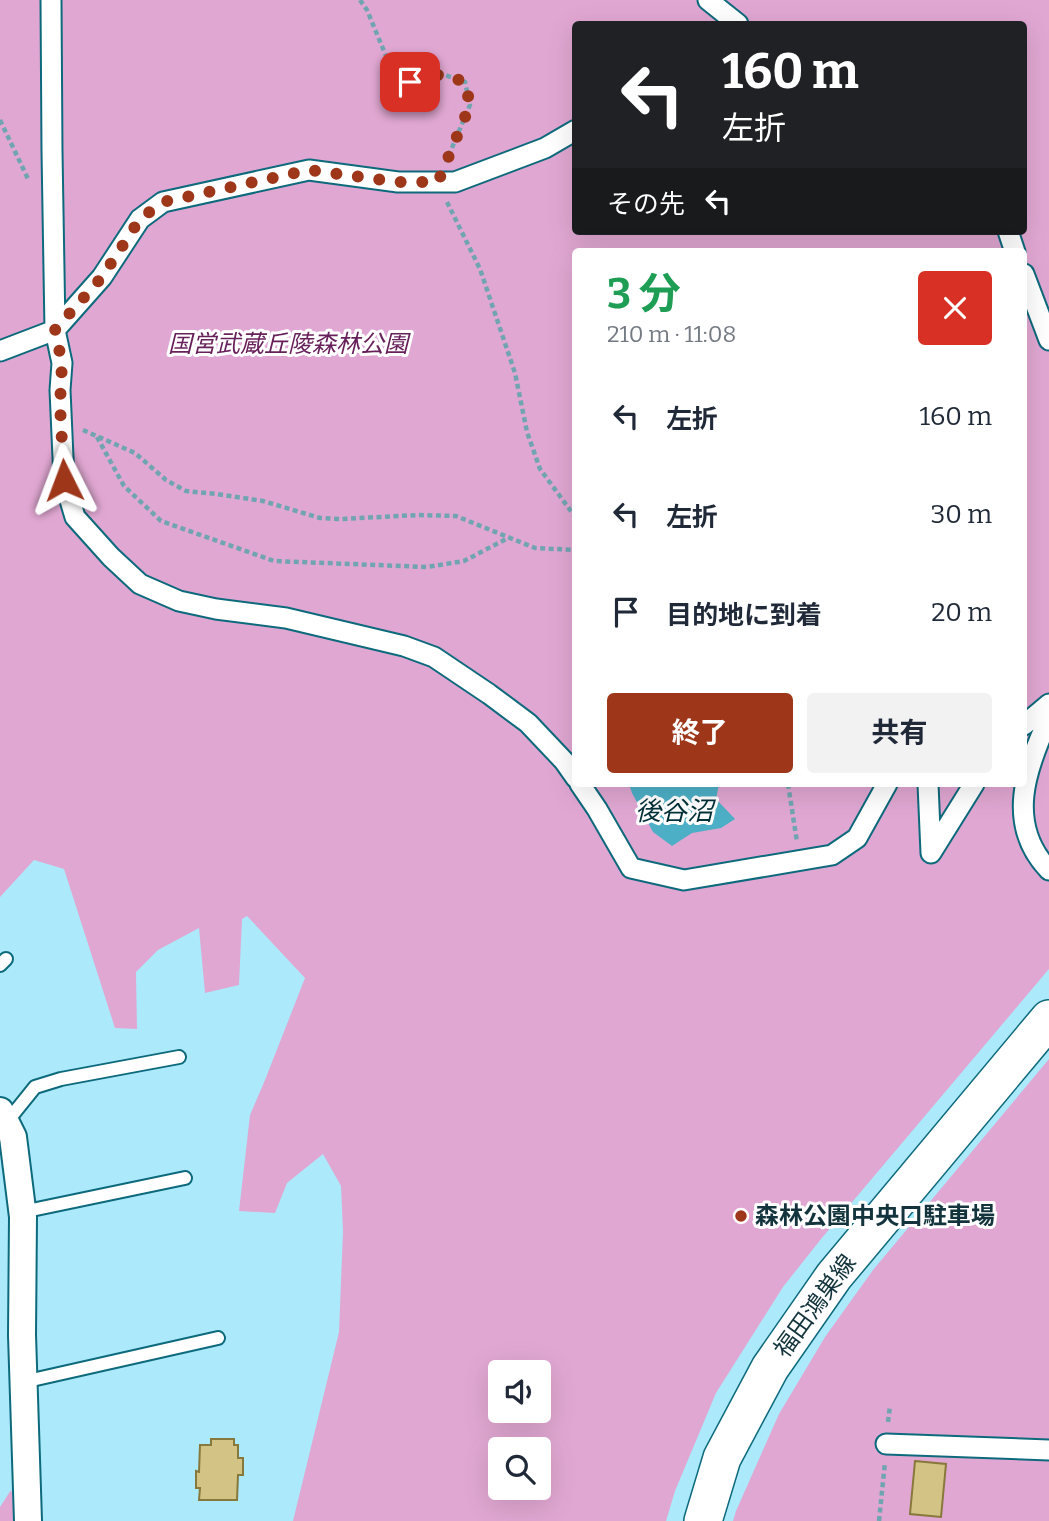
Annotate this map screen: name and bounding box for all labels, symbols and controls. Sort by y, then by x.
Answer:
text: 160 m [722,42,859,101]
icon: left [607,49,698,140]
pin [380,52,440,112]
icon: arrive [391,63,429,101]
text: 左折 [722,109,786,147]
icon: left [699,182,737,220]
text: その先 [607,189,685,220]
text: 3 分 [607,269,681,319]
button: close [918,271,992,345]
text: 210 m · 11:08 [607,320,736,348]
park label: 国営武蔵丘陵森林公園 [168,330,411,358]
icon: left [607,397,645,435]
text: 160 m [920,401,992,432]
text: 左折 [666,404,718,435]
position arrow [27,443,101,517]
icon: left [607,495,645,533]
text: 30 m [931,499,992,530]
text: 左折 [666,502,718,533]
icon: arrive [607,593,645,631]
text: 20 m [931,597,992,628]
text: 目的地に到着 [666,600,822,631]
button: 終了 [607,693,793,773]
button: 共有 [807,693,992,773]
water label: 後谷沼 [635,796,717,827]
place label: 森林公園中央口駐車場 [755,1202,995,1230]
marker: 森林公園中央口駐車場 [733,1208,749,1224]
street label: 福田鴻巣線 [768,1249,862,1363]
map controls [488,1360,551,1500]
button: sound [488,1360,551,1423]
button: search [488,1437,551,1500]

